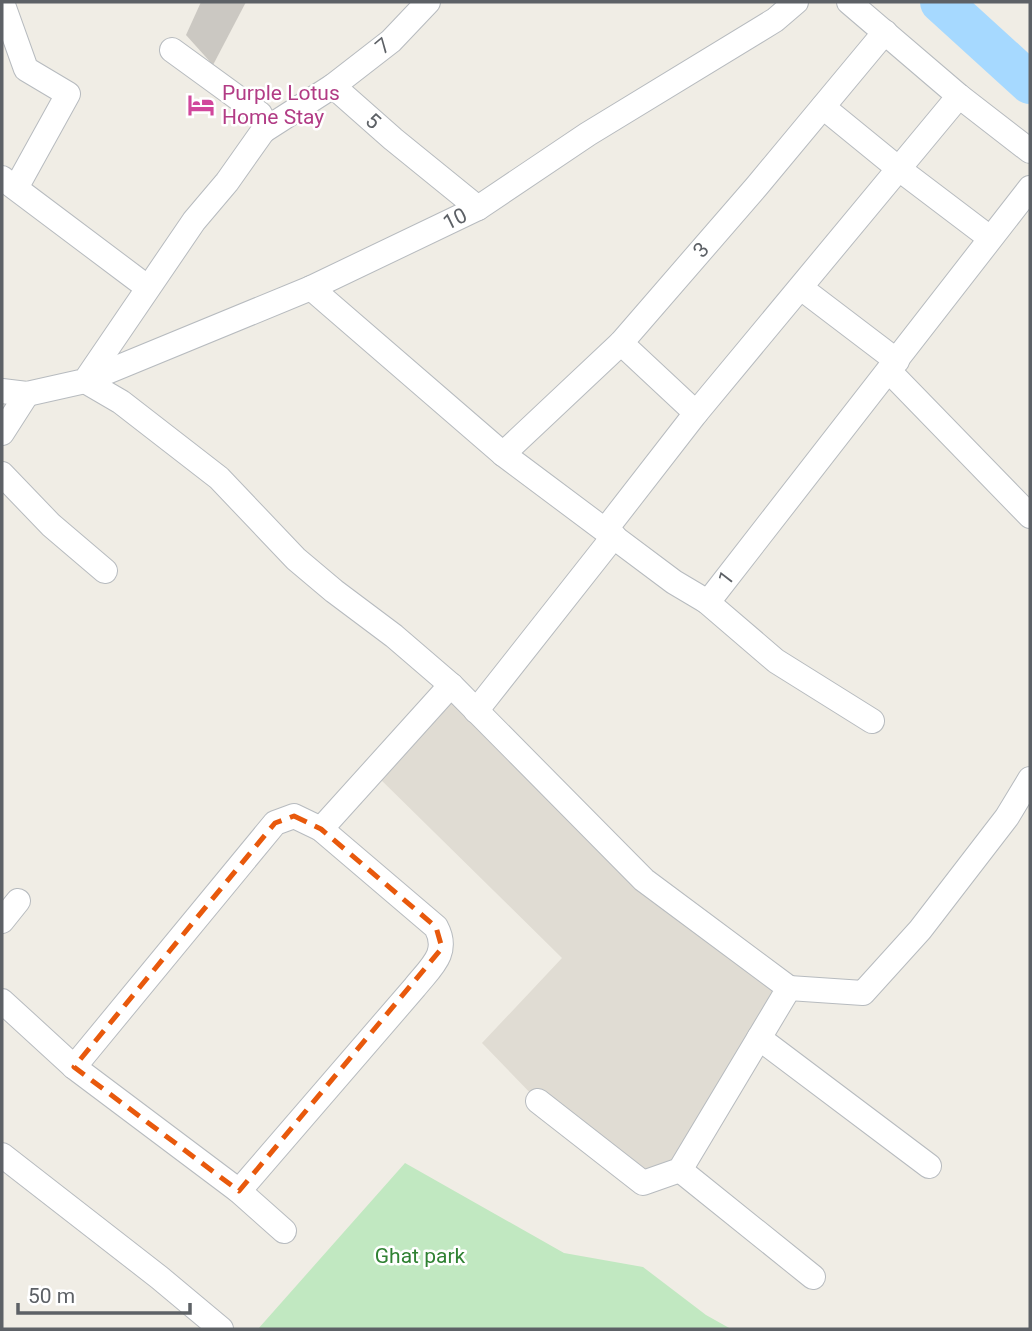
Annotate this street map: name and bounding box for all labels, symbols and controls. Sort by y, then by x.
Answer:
street label: 7 [371,33,395,59]
place label: Purple Lotus Home Stay [222,81,340,129]
hotel icon: Purple Lotus Home Stay [186,90,216,120]
street label: 5 [361,108,385,134]
street label: 10 [439,203,471,235]
street label: 3 [688,238,714,262]
street label: 1 [713,566,739,590]
park label: Ghat park [375,1244,466,1268]
scale bar [18,1272,189,1316]
text: 50 m [28,1284,75,1308]

